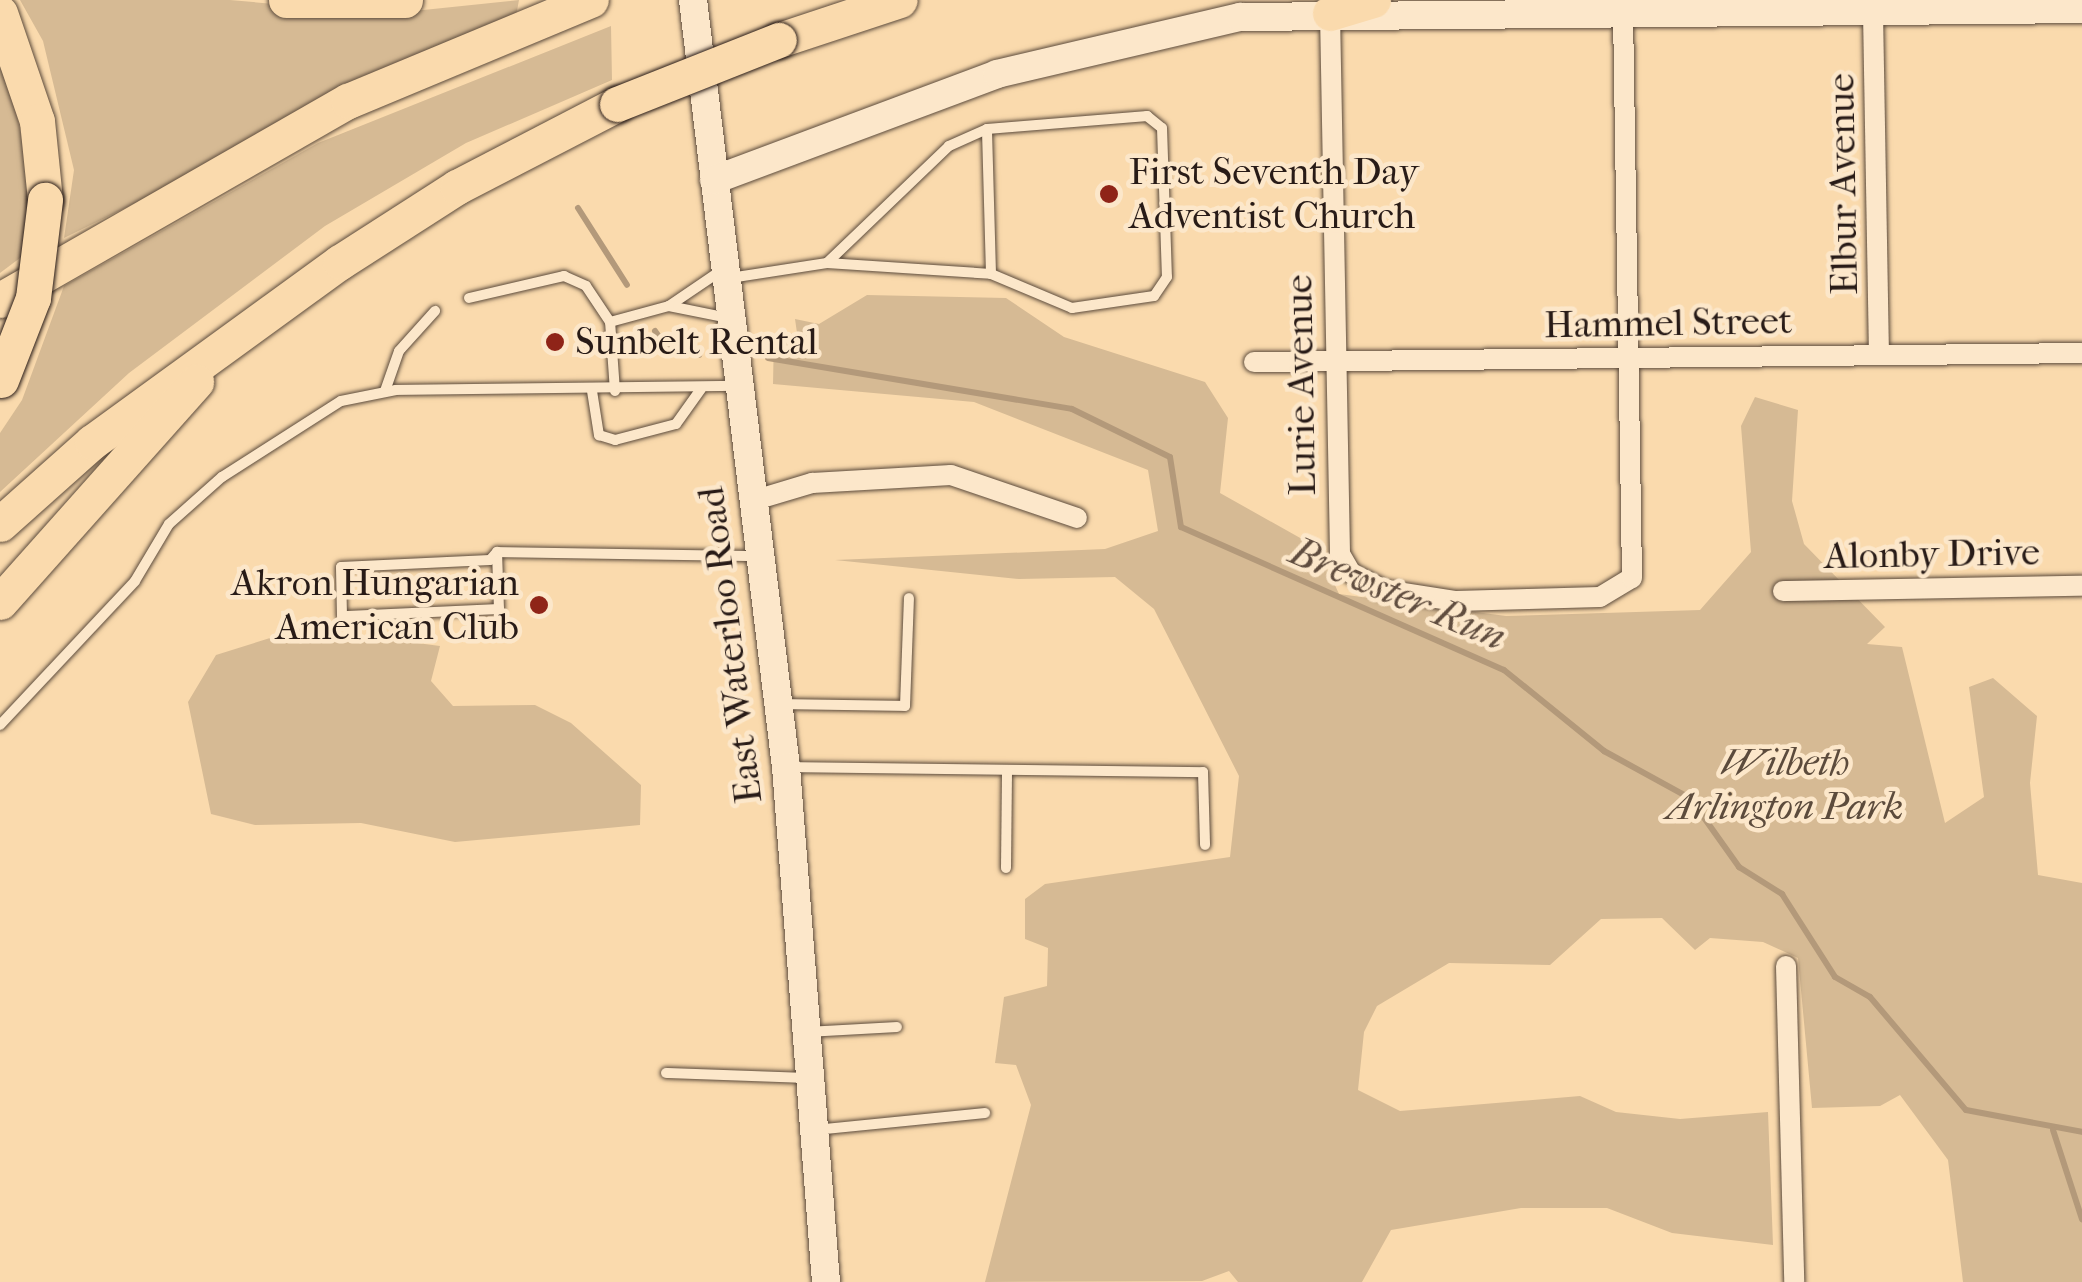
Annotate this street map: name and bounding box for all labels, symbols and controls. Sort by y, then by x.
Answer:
street label: Elbur Avenue [1818,73,1868,295]
place label: First Seventh Day Adventist Church [1129,149,1419,238]
marker: First Seventh Day Adventist Church [1098,183,1120,205]
street label: Lurie Avenue [1276,274,1326,496]
street label: Hammel Street [1543,298,1793,348]
place label: Sunbelt Rental [575,319,818,365]
marker: Sunbelt Rental [544,331,566,353]
street label: East Waterloo Road [688,484,772,806]
water label: Brewster Run [1283,527,1513,661]
street label: Alonby Drive [1824,529,2040,579]
place label: Akron Hungarian American Club [231,560,519,649]
marker: Akron Hungarian American Club [528,594,550,616]
park label: Wilbeth Arlington Park [1667,740,1903,829]

